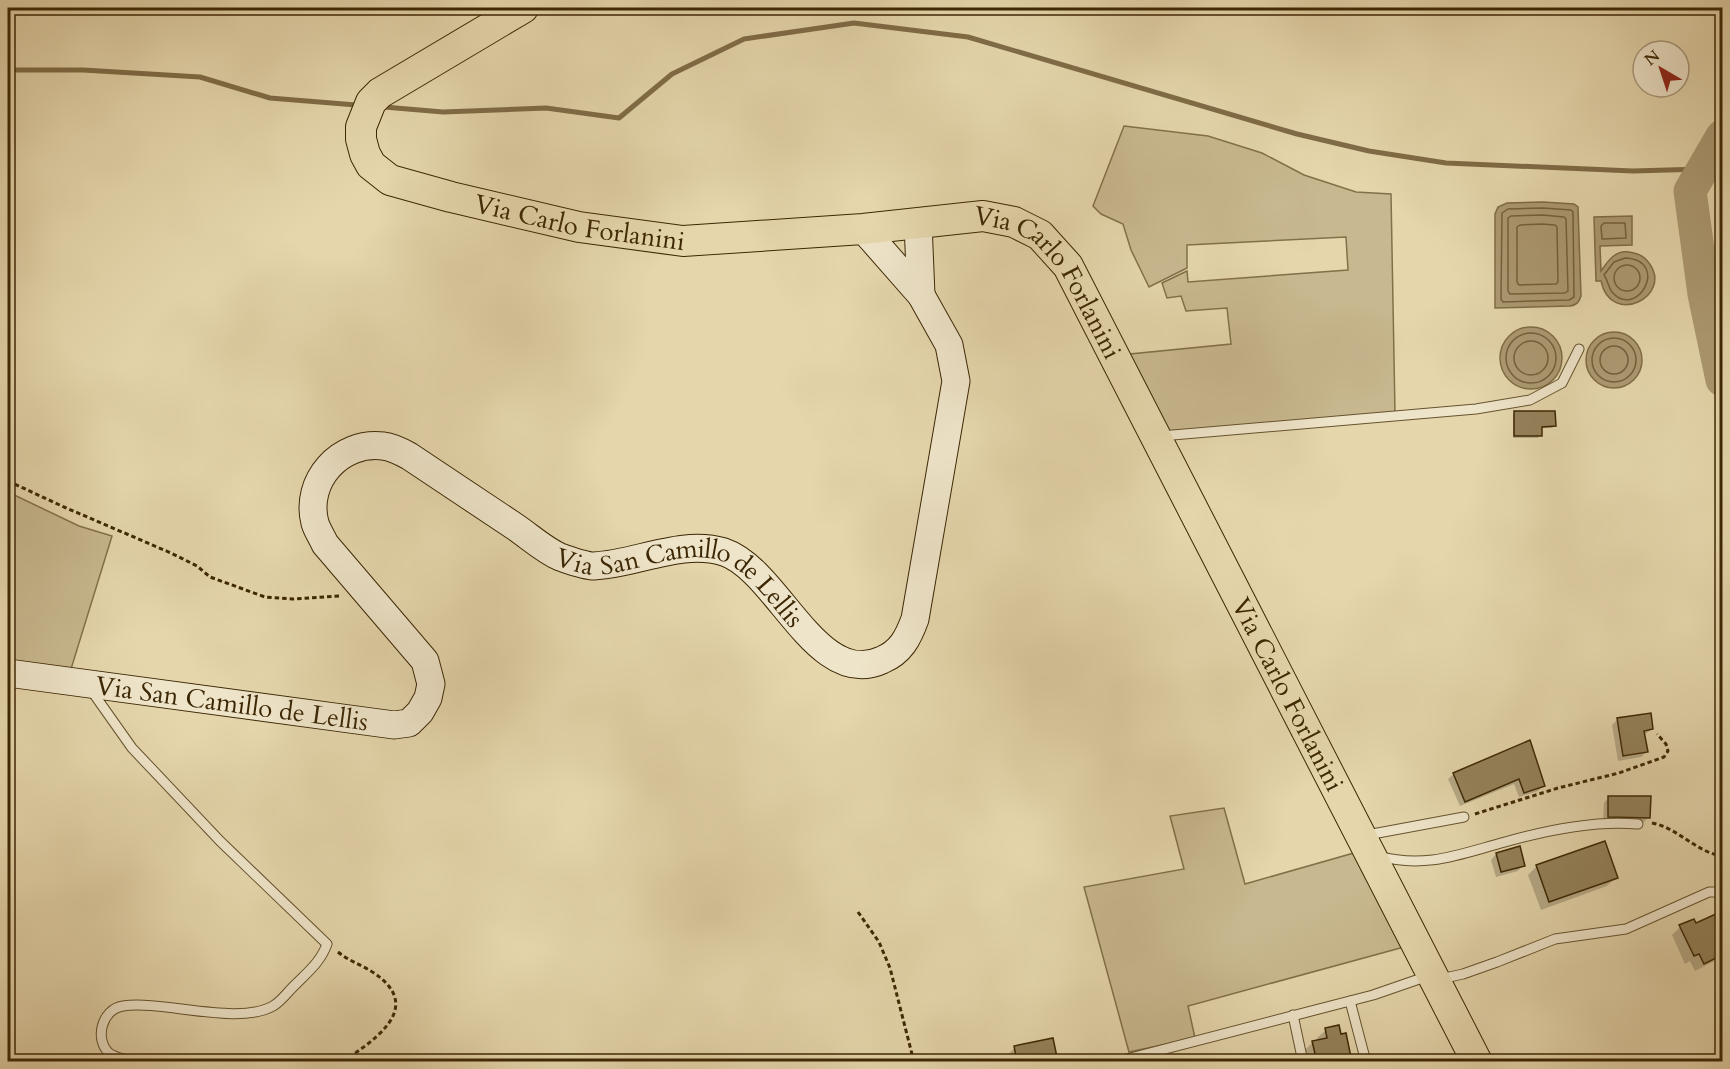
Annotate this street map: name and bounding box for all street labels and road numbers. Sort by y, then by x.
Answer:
street label: Via Carlo Forlanini [471,186,687,259]
street label: Via Carlo Forlanini [971,198,1130,365]
street label: Via San Camillo de Lellis [551,531,811,635]
street label: Via Carlo Forlanini [1223,592,1352,797]
street label: Via San Camillo de Lellis [93,668,370,739]

